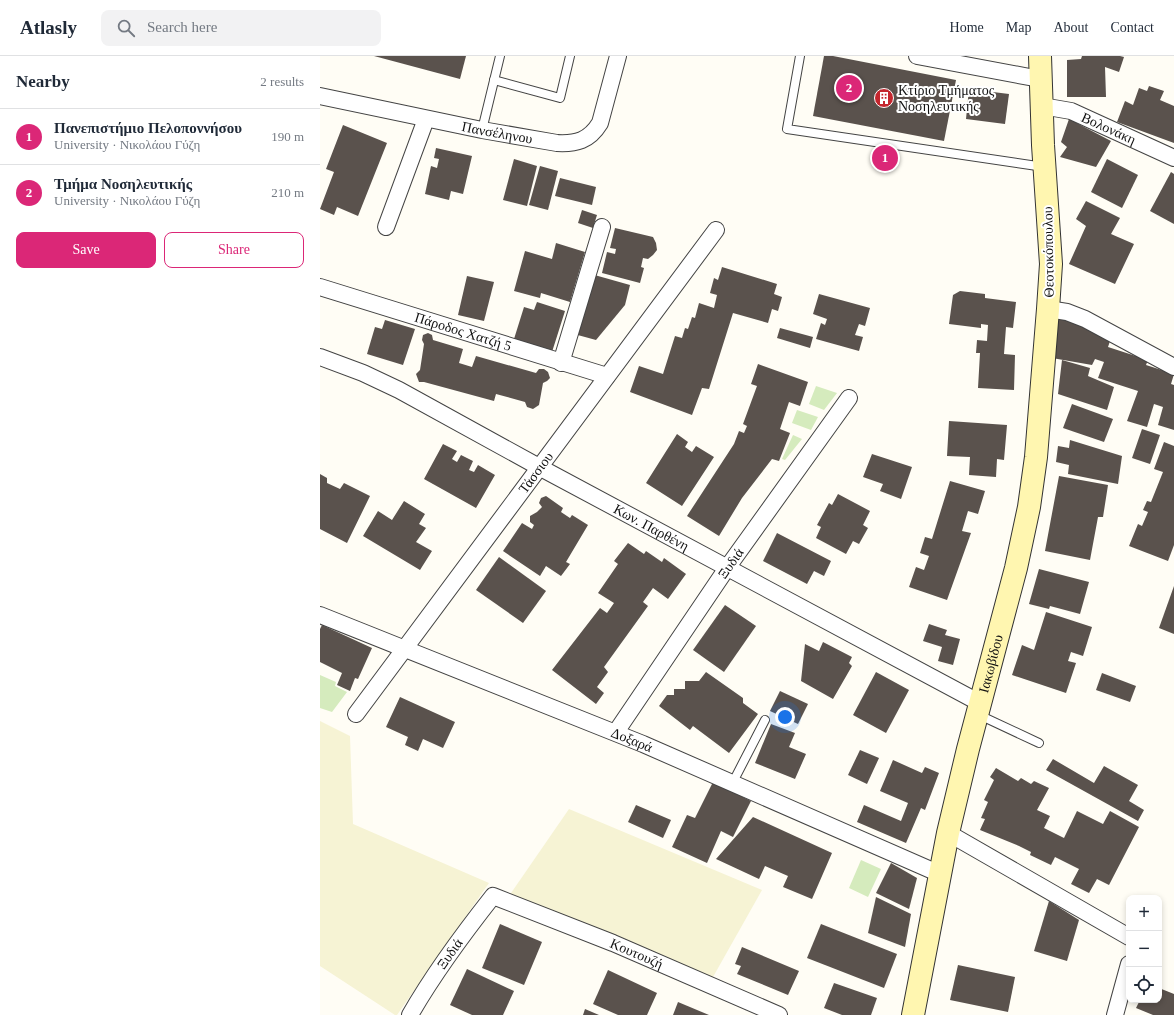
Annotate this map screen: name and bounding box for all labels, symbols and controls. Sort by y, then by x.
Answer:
search box [101,10,381,46]
text: Atlasly [20,17,77,38]
icon: search [115,17,137,39]
text: Search here [147,19,217,35]
text: Home [950,20,984,35]
text: Map [1006,20,1031,35]
text: About [1053,20,1088,35]
text: Contact [1110,20,1154,35]
text: Nearby [16,72,70,91]
pin: 2 [836,73,862,103]
text: 2 results [260,74,304,89]
place label: Κτίριο Τμήματος Νοσηλευτικής [898,83,995,114]
building icon: Κτίριο Τμήματος Νοσηλευτικής [873,87,895,109]
street label: Βολονάκη [1079,110,1138,148]
street label: Πανσέληνου [460,119,534,147]
text: Πανεπιστήμιο Πελοποννήσου [54,120,242,136]
text: 1 [26,129,32,144]
text: 190 m [271,129,304,144]
text: University · Νικολάου Γύζη [54,137,200,152]
pin: 1 [872,143,898,173]
text: Τμήμα Νοσηλευτικής [54,176,192,192]
text: 2 [26,185,32,200]
text: 210 m [271,185,304,200]
text: University · Νικολάου Γύζη [54,193,200,208]
street label: Θεοτοκόπουλου [1040,206,1057,298]
button: Save [16,232,156,268]
button: Share [164,232,304,268]
street label: Πάροδος Χατζή 5 [413,310,513,354]
street label: Τάσσιου [516,449,556,496]
street label: Κων. Παρθένη [611,501,691,554]
street label: Ξυδιά [715,545,747,581]
street label: Ιακωβίδου [976,633,1006,695]
your location [775,707,795,727]
street label: Δοξαρά [609,725,655,756]
map controls [1126,895,1162,1003]
button: + [1126,895,1162,931]
button: − [1126,931,1162,967]
street label: Ξυδιά [434,935,466,972]
street label: Κουτουζή [608,936,665,972]
button: locate [1126,967,1162,1003]

